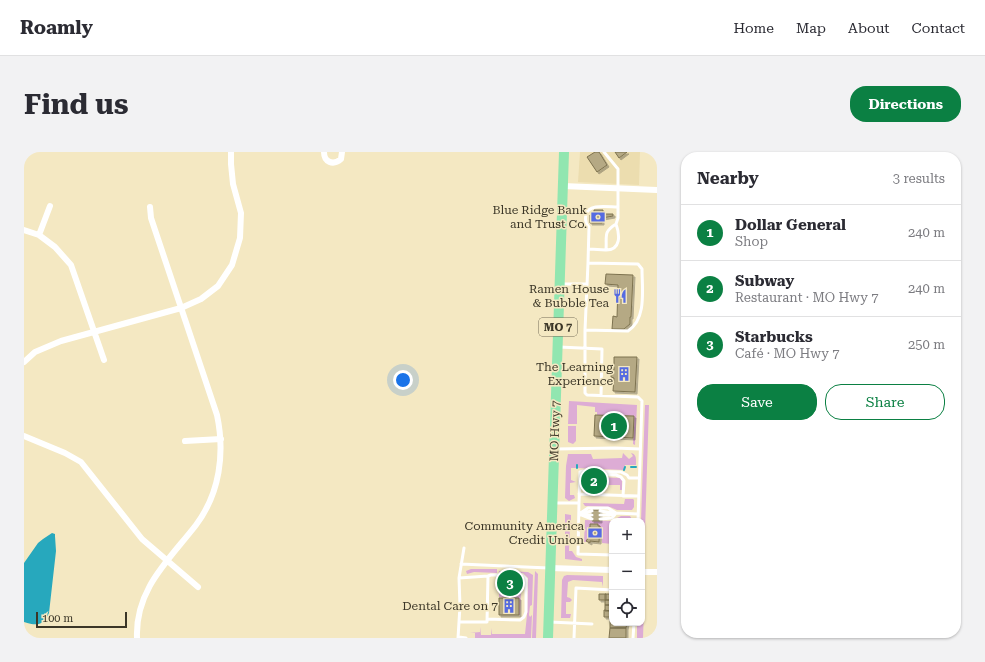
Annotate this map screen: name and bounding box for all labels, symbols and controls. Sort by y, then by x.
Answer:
text: Roamly [20,16,93,39]
text: Home [733,20,774,36]
text: Map [796,20,826,36]
text: About [848,20,890,36]
text: Contact [912,20,965,36]
button: Directions [850,86,961,122]
text: Find us [24,88,128,121]
text: Nearby [697,168,759,188]
text: 3 results [893,171,945,186]
place label: Blue Ridge Bank and Trust Co. [493,203,587,231]
bank icon: Blue Ridge Bank and Trust Co. [590,209,606,225]
text: Dollar General [735,216,846,234]
text: 1 [706,225,714,240]
text: 240 m [908,225,945,240]
text: Shop [735,234,768,249]
text: Subway [735,272,794,290]
text: 2 [706,281,714,296]
text: 240 m [908,281,945,296]
place label: Ramen House & Bubble Tea [529,282,609,310]
restaurant icon: Ramen House & Bubble Tea [612,288,628,304]
text: Restaurant · MO Hwy 7 [735,290,878,305]
road number: MO 7 [539,318,577,336]
text: Starbucks [735,328,813,346]
text: 3 [706,337,714,352]
text: 250 m [908,337,945,352]
text: Café · MO Hwy 7 [735,346,839,361]
place label: The Learning Experience [536,360,613,388]
building icon: The Learning Experience [616,366,632,382]
your location [393,370,413,390]
button: Save [697,384,817,420]
button: Share [825,384,945,420]
street label: MO Hwy 7 [547,400,563,462]
pin: 1 [601,411,627,441]
pin: 2 [581,466,607,496]
map controls [609,518,645,626]
button: + [609,518,645,554]
place label: Community America Credit Union [465,519,584,547]
bank icon: Community America Credit Union [587,525,603,541]
button: − [609,554,645,590]
pin: 3 [497,568,523,598]
button: locate [609,590,645,626]
building icon: Dental Care on 7 [501,598,517,614]
place label: Dental Care on 7 [402,599,498,613]
scale bar [36,610,127,629]
text: 100 m [42,612,73,625]

